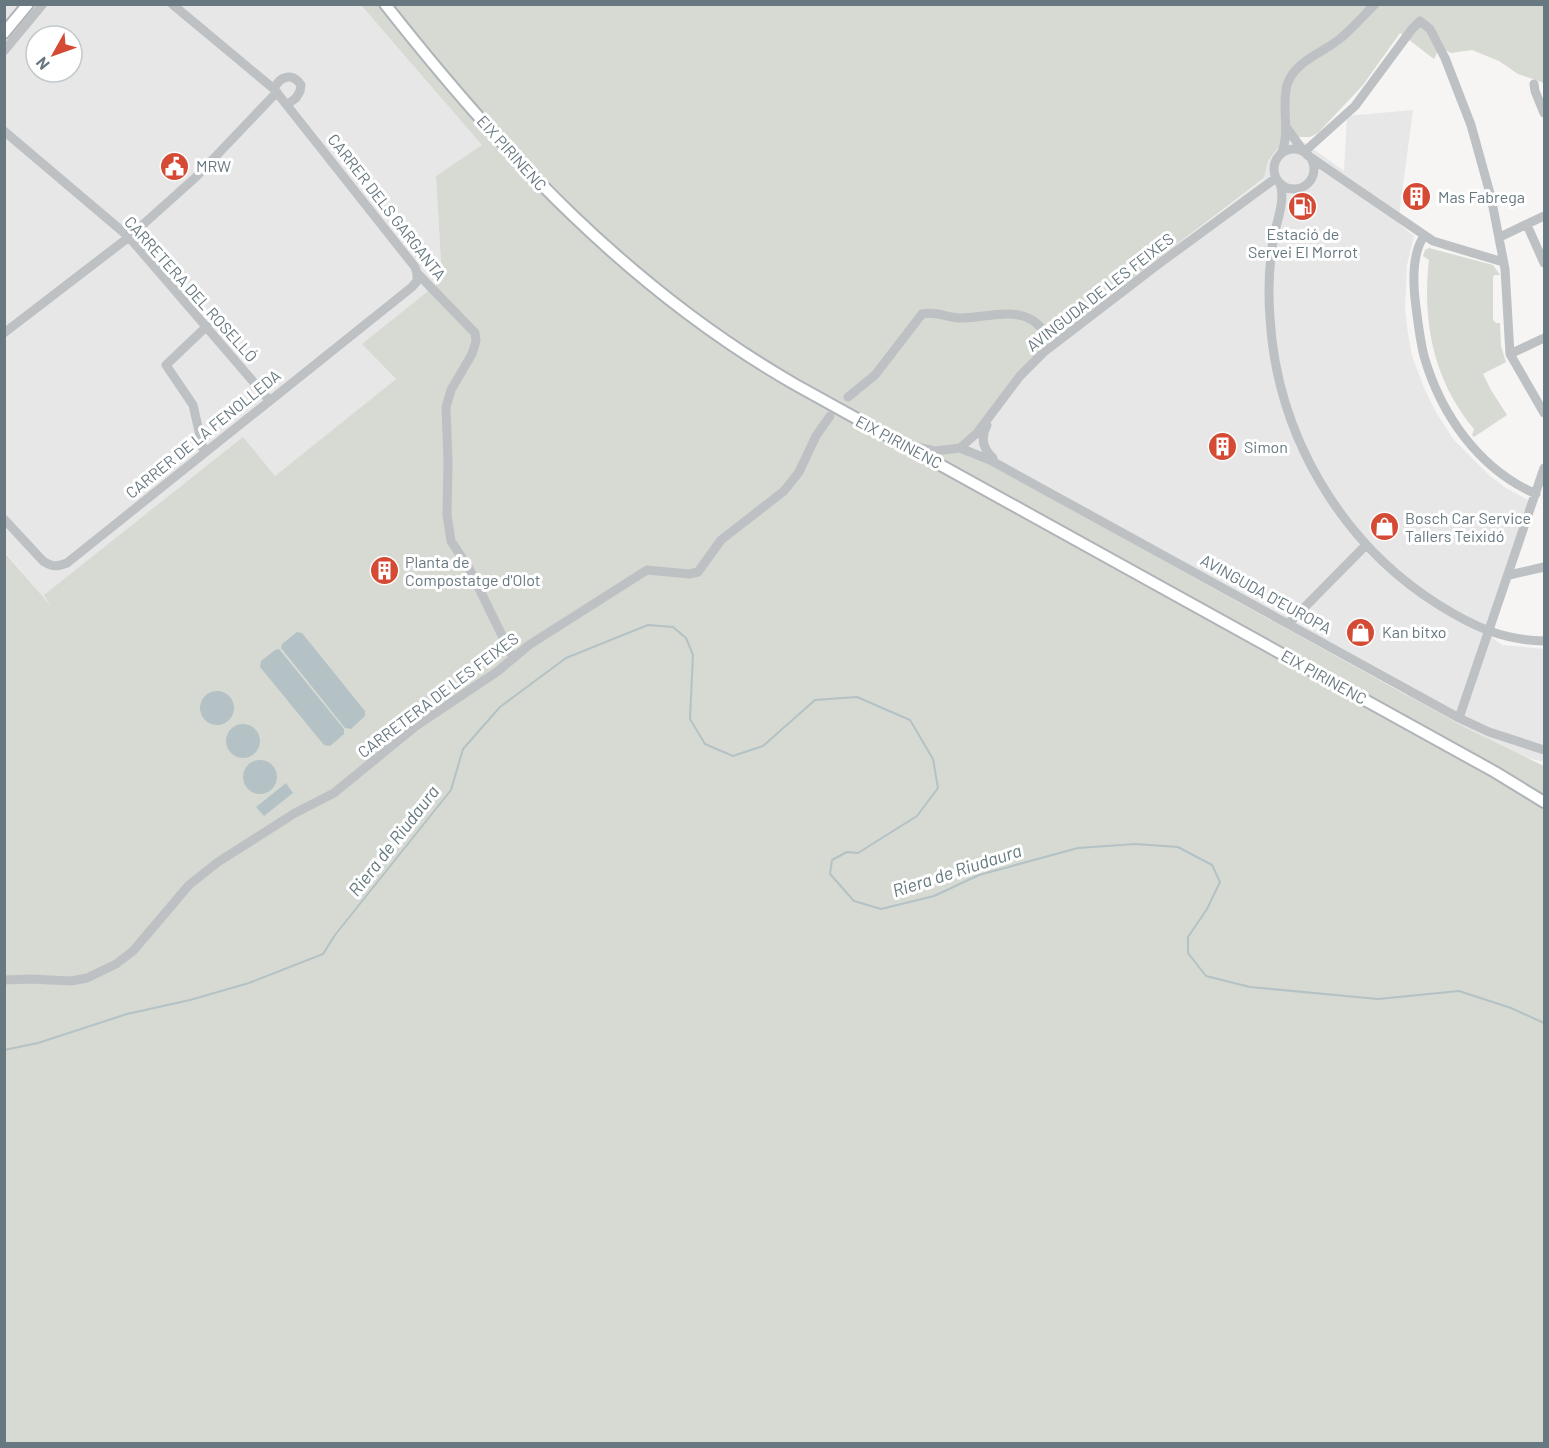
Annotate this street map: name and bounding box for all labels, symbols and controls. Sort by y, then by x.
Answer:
north arrow [24,24,84,84]
text: N [31,54,53,74]
street label: EIX PIRINENC [474,111,551,194]
street label: CARRER DELS GARGANTA [324,130,451,284]
public building icon: MRW [159,150,191,182]
place label: MRW [196,156,231,175]
building icon: Mas Fabrega [1401,181,1433,213]
place label: Mas Fabrega [1438,187,1525,206]
fuel station icon: Estació de Servei El Morrot [1287,190,1319,222]
street label: CARRETERA DEL ROSELLÓ [121,212,262,365]
place label: Estació de Servei El Morrot [1248,224,1358,261]
street label: AVINGUDA DE LES FEIXES [1022,228,1177,355]
street label: CARRER DE LA FENOLLEDA [121,365,284,502]
street label: EIX PIRINENC [853,411,946,472]
building icon: Simon [1207,431,1239,463]
place label: Simon [1244,437,1288,456]
place label: Bosch Car Service Tallers Teixidó [1405,508,1531,545]
shop icon: Bosch Car Service Tallers Teixidó [1368,511,1400,543]
street label: AVINGUDA D'EUROPA [1198,550,1335,638]
place label: Planta de Compostatge d'Olot [405,552,541,589]
building icon: Planta de Compostatge d'Olot [368,555,400,587]
shop icon: Kan bitxo [1345,616,1377,648]
place label: Kan bitxo [1382,622,1446,641]
street label: CARRETERA DE LES FEIXES [354,628,522,761]
street label: EIX PIRINENC [1278,645,1370,708]
water label: Riera de Riudaura [343,781,443,900]
water label: Riera de Riudaura [889,839,1024,901]

